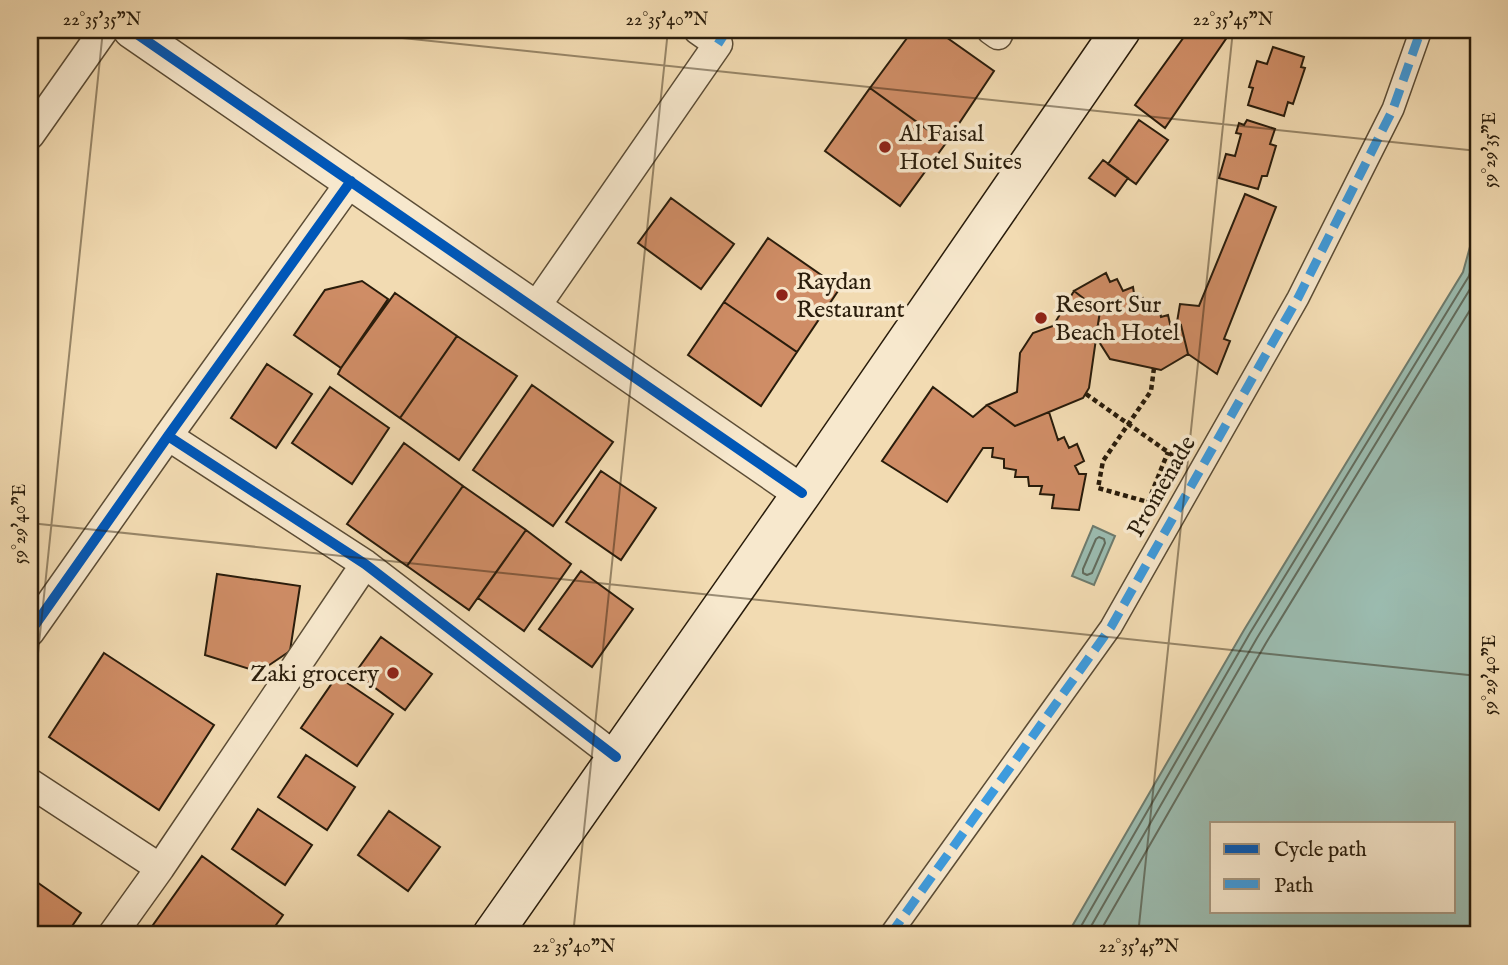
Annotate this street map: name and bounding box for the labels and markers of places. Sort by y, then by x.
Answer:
place label: Al Faisal Hotel Suites [898,119,1022,178]
marker: Al Faisal Hotel Suites [877,139,893,155]
place label: Raydan Restaurant [796,267,905,326]
marker: Raydan Restaurant [774,287,790,303]
place label: Resort Sur Beach Hotel [1055,290,1180,349]
marker: Resort Sur Beach Hotel [1033,310,1049,326]
place label: Zaki grocery [251,659,379,690]
marker: Zaki grocery [385,665,401,681]

